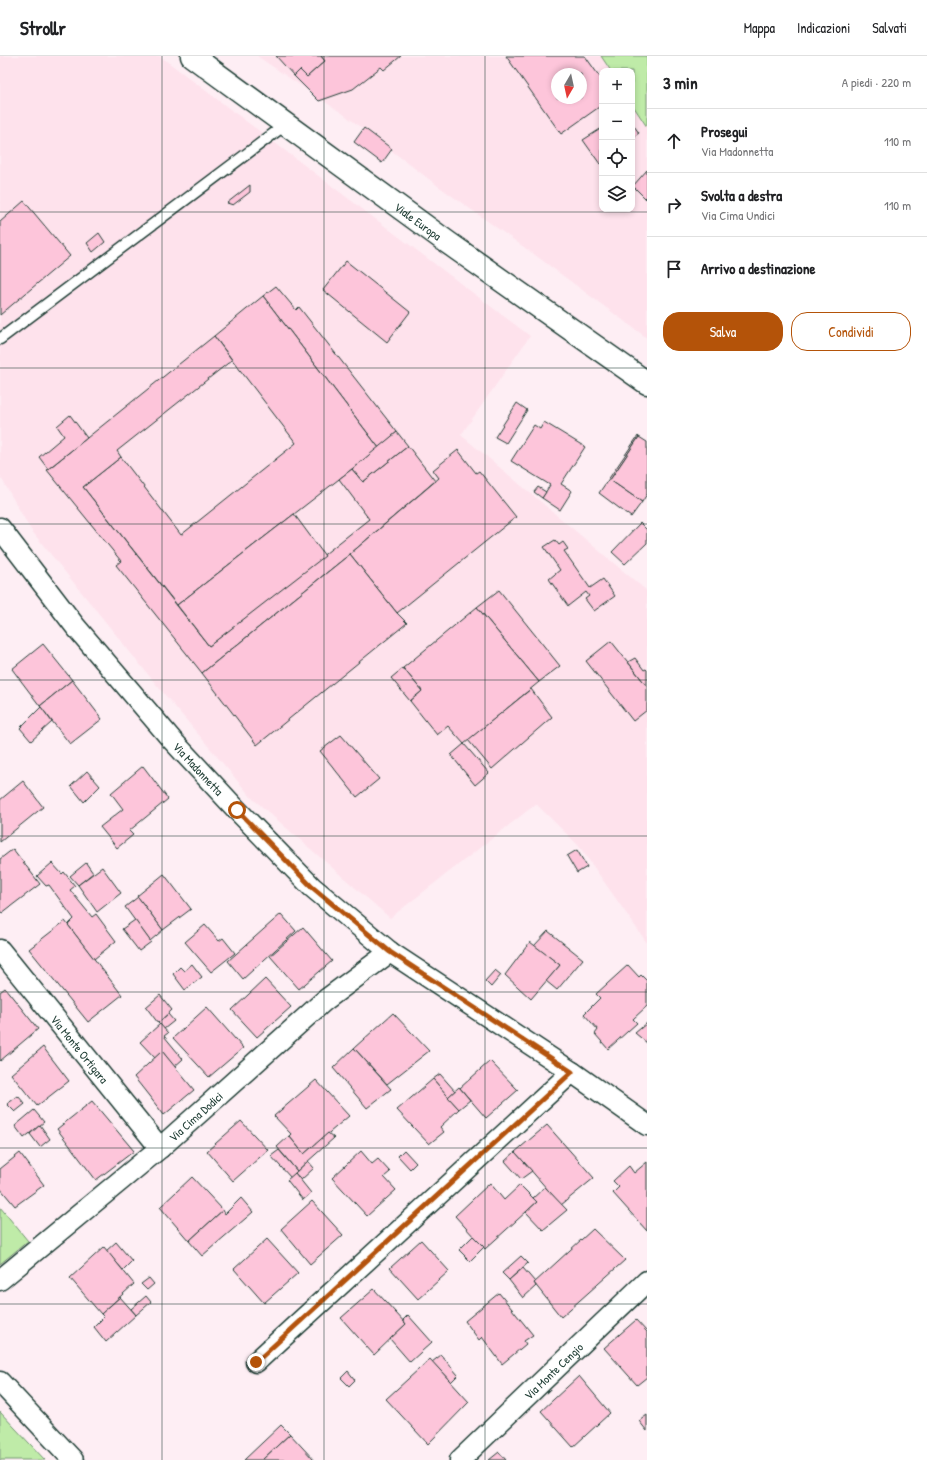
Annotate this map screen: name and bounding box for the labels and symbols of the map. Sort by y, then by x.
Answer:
north arrow [551,68,587,104]
street label: Viale Europa [391,198,445,244]
street label: Via Madonnetta [169,738,228,799]
route start [228,801,246,819]
street label: Via Monte Ortigara [47,1011,113,1087]
street label: Via Cima Dodici [165,1087,226,1145]
street label: Via Monte Cengio [520,1338,587,1403]
route end [247,1353,265,1371]

